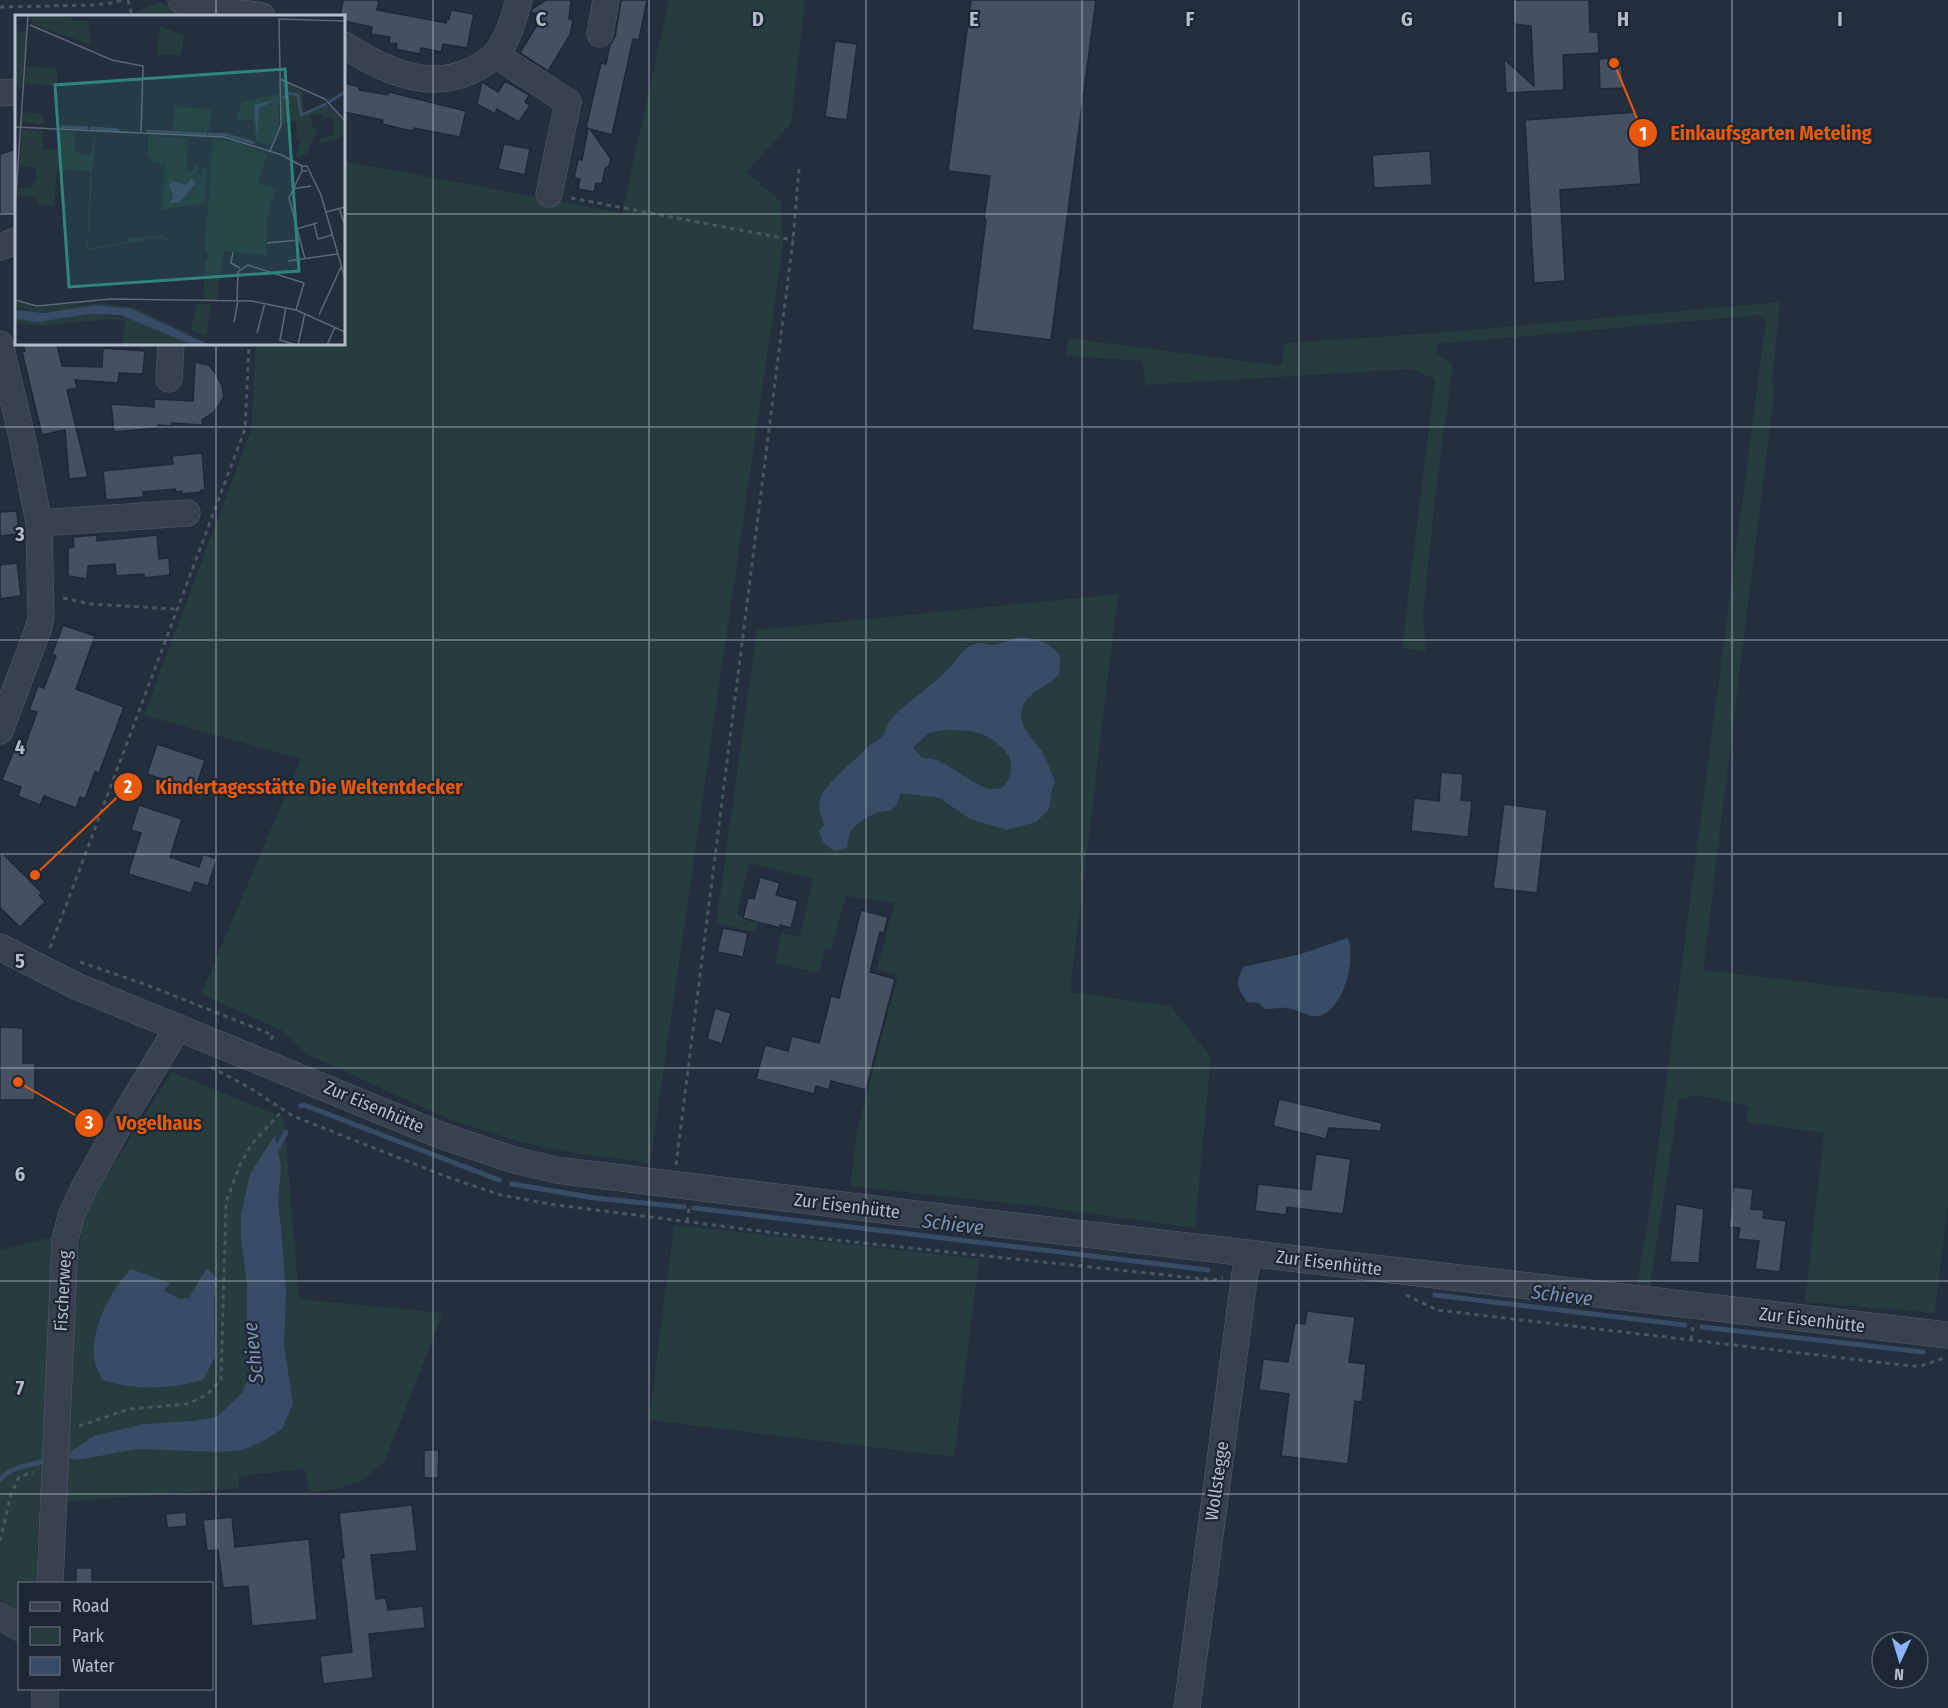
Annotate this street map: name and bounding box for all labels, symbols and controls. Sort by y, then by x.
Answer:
text: C [536,7,547,31]
text: D [752,7,764,31]
text: E [969,7,979,31]
text: F [1186,7,1195,31]
text: G [1401,7,1413,31]
text: H [1617,7,1629,31]
text: I [1837,7,1843,31]
inset map [15,15,345,345]
callout: Einkaufsgarten Meteling [1628,114,1883,152]
text: Einkaufsgarten Meteling [1670,121,1872,145]
text: 1 [1639,123,1647,145]
text: 3 [14,522,25,546]
text: 4 [15,735,25,759]
callout: Kindertagesstätte Die Weltentdecker [113,768,474,806]
text: Kindertagesstätte Die Weltentdecker [155,775,463,799]
text: 2 [123,776,132,798]
text: 5 [15,949,25,973]
street label: Zur Eisenhütte [321,1076,427,1138]
callout: Vogelhaus [74,1104,213,1142]
text: Vogelhaus [115,1111,202,1135]
text: 3 [84,1112,94,1134]
text: 6 [15,1162,25,1186]
street label: Zur Eisenhütte [793,1189,901,1223]
water label: Schieve [920,1208,985,1240]
street label: Zur Eisenhütte [1275,1246,1383,1280]
street label: Fischerweg [50,1249,76,1332]
water label: Schieve [1529,1279,1594,1311]
street label: Zur Eisenhütte [1758,1303,1866,1337]
water label: Schieve [238,1321,268,1386]
text: 7 [16,1376,25,1400]
street label: Wollstegge [1201,1440,1233,1522]
legend [18,1582,213,1690]
text: Road [72,1595,109,1617]
text: Park [72,1625,105,1647]
north arrow [1870,1630,1930,1690]
text: Water [72,1655,115,1677]
text: N [1894,1665,1904,1684]

